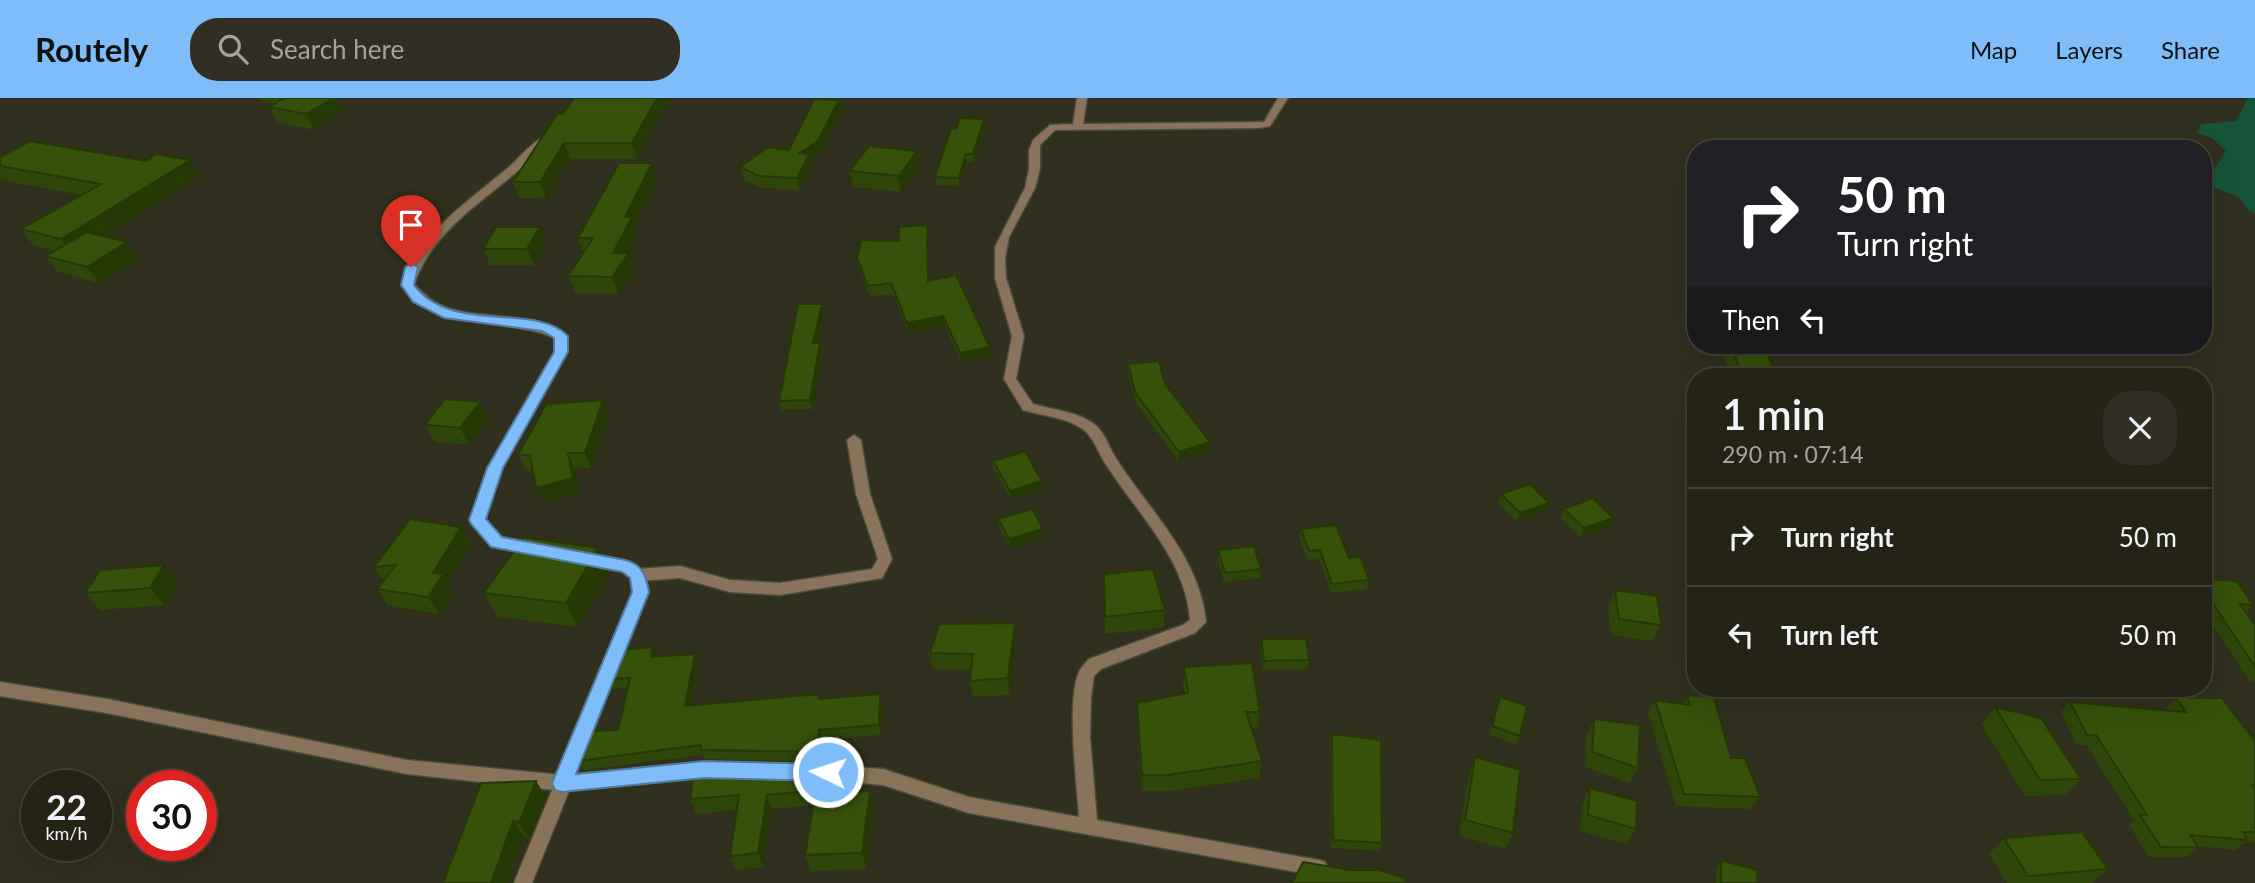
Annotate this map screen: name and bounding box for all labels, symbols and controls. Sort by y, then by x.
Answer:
search box [190,18,680,81]
text: Routely [35,29,148,69]
icon: search [214,30,252,68]
text: Search here [270,33,404,65]
text: Map [1970,35,2017,64]
text: Layers [2055,35,2123,64]
text: Share [2161,35,2220,64]
text: 50 m [1837,165,1947,223]
icon: right [1722,168,1813,259]
pin [381,195,441,267]
icon: arrive [392,206,430,244]
text: Turn right [1837,224,1973,263]
icon: left [1794,301,1832,339]
text: Then [1722,304,1780,336]
text: 1 min [1722,389,1826,439]
button: close [2103,391,2177,465]
text: 290 m · 07:14 [1722,440,1864,468]
icon: right [1722,518,1760,556]
text: Turn right [1781,521,1894,553]
text: 50 m [2119,521,2177,553]
icon: left [1722,616,1760,654]
text: Turn left [1781,619,1878,651]
text: 50 m [2119,619,2177,651]
position arrow [791,735,865,809]
speed limit sign: 30 [126,770,217,861]
text: 22 [46,785,87,827]
text: km/h [45,822,88,844]

